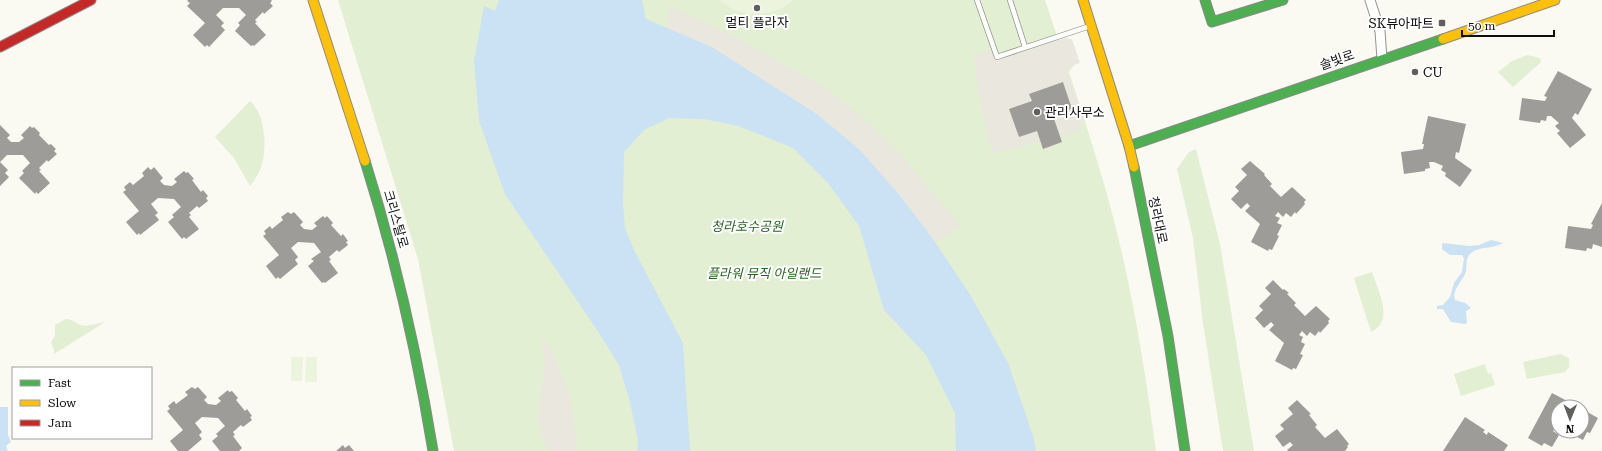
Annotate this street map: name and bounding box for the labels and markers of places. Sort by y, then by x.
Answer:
marker: 멀티 플라자 [752,3,762,13]
place label: 멀티 플라자 [725,15,789,30]
place label: SK뷰아파트 [1369,16,1434,31]
marker: SK뷰아파트 [1437,18,1447,28]
place label: CU [1423,65,1443,80]
marker: CU [1410,67,1420,77]
place label: 관리사무소 [1045,105,1105,120]
marker: 관리사무소 [1032,107,1042,117]

